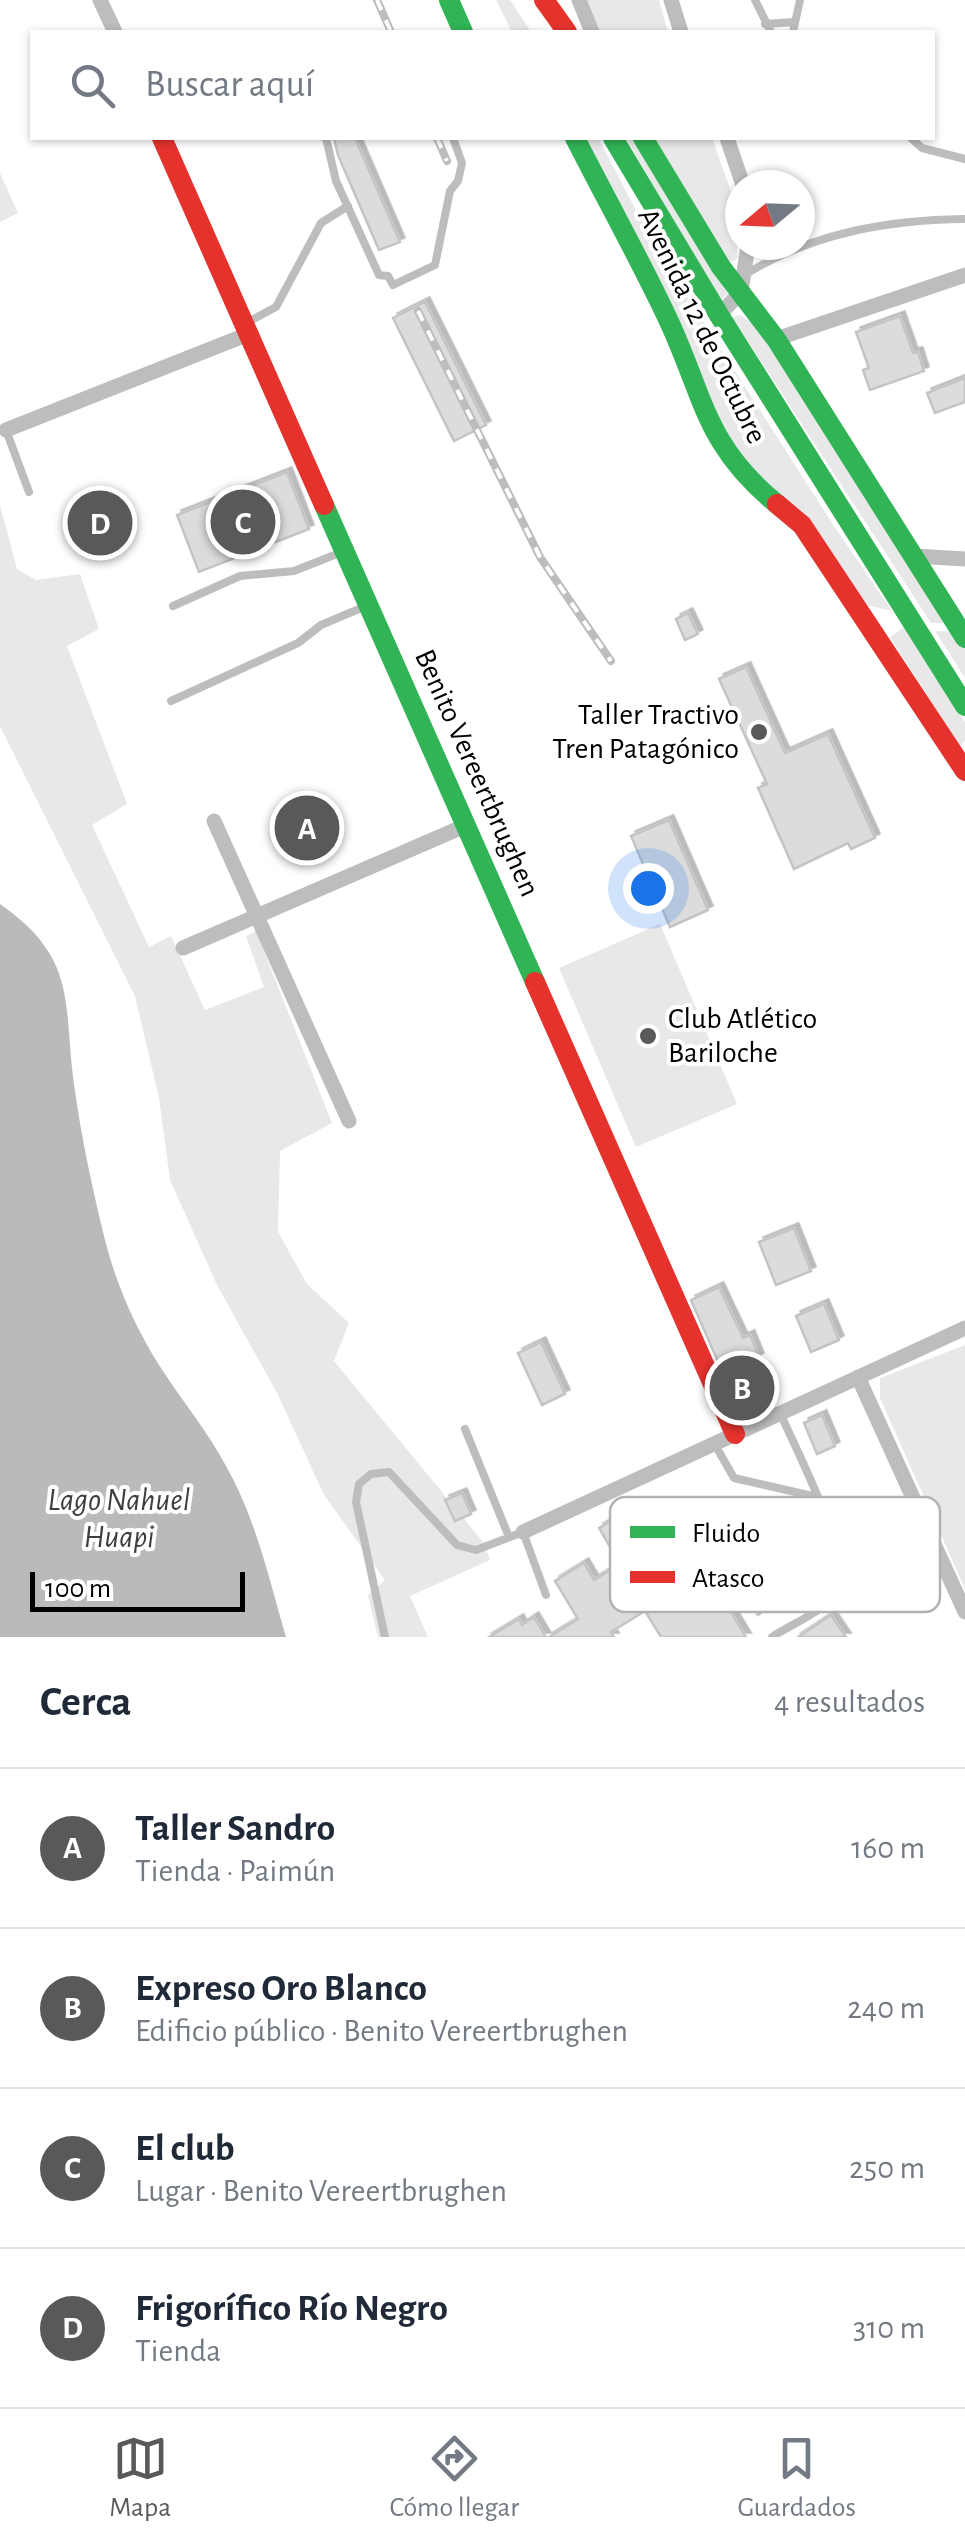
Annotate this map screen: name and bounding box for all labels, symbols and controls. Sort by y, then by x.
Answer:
search box [30,30,935,140]
icon: search [65,58,120,113]
text: Buscar aquí [145,66,314,104]
north arrow [725,170,815,260]
street label: Avenida 12 de Octubre [632,204,772,448]
pin: C [210,484,276,560]
pin: D [68,486,132,560]
street label: Benito Vereertbrughen [409,645,545,901]
place label: Taller Tractivo Tren Patagónico [552,700,739,764]
marker: Taller Tractivo Tren Patagónico [748,721,770,743]
pin: A [274,790,340,866]
your location [623,863,674,914]
place label: Club Atlético Bariloche [668,1004,817,1068]
marker: Club Atlético Bariloche [637,1025,659,1047]
pin: B [710,1350,774,1426]
water label: Lago Nahuel Huapi [48,1484,191,1554]
legend [610,1497,940,1612]
text: Fluido [692,1520,760,1548]
text: Atasco [692,1565,764,1593]
scale bar [30,1567,245,1612]
text: 100 m [45,1575,111,1603]
text: Cerca [40,1681,131,1723]
text: 4 resultados [774,1686,925,1718]
text: Taller Sandro [135,1810,335,1848]
text: A [63,1832,82,1864]
text: 160 m [851,1832,925,1864]
text: Tienda · Paimún [135,1855,335,1887]
text: Expreso Oro Blanco [135,1970,427,2008]
text: B [63,1992,82,2024]
text: 240 m [847,1992,925,2024]
text: Edificio público · Benito Vereertbrughen [135,2015,628,2047]
text: El club [135,2130,235,2168]
text: C [64,2152,81,2184]
text: 250 m [849,2152,925,2184]
text: Lugar · Benito Vereertbrughen [135,2175,507,2207]
text: Frigorífico Río Negro [135,2290,448,2328]
text: D [62,2312,83,2344]
text: 310 m [853,2312,925,2344]
text: Tienda [135,2335,221,2367]
tab: Mapa [109,2431,171,2525]
tab: Cómo llegar [390,2431,519,2525]
tab: Guardados [738,2431,856,2525]

